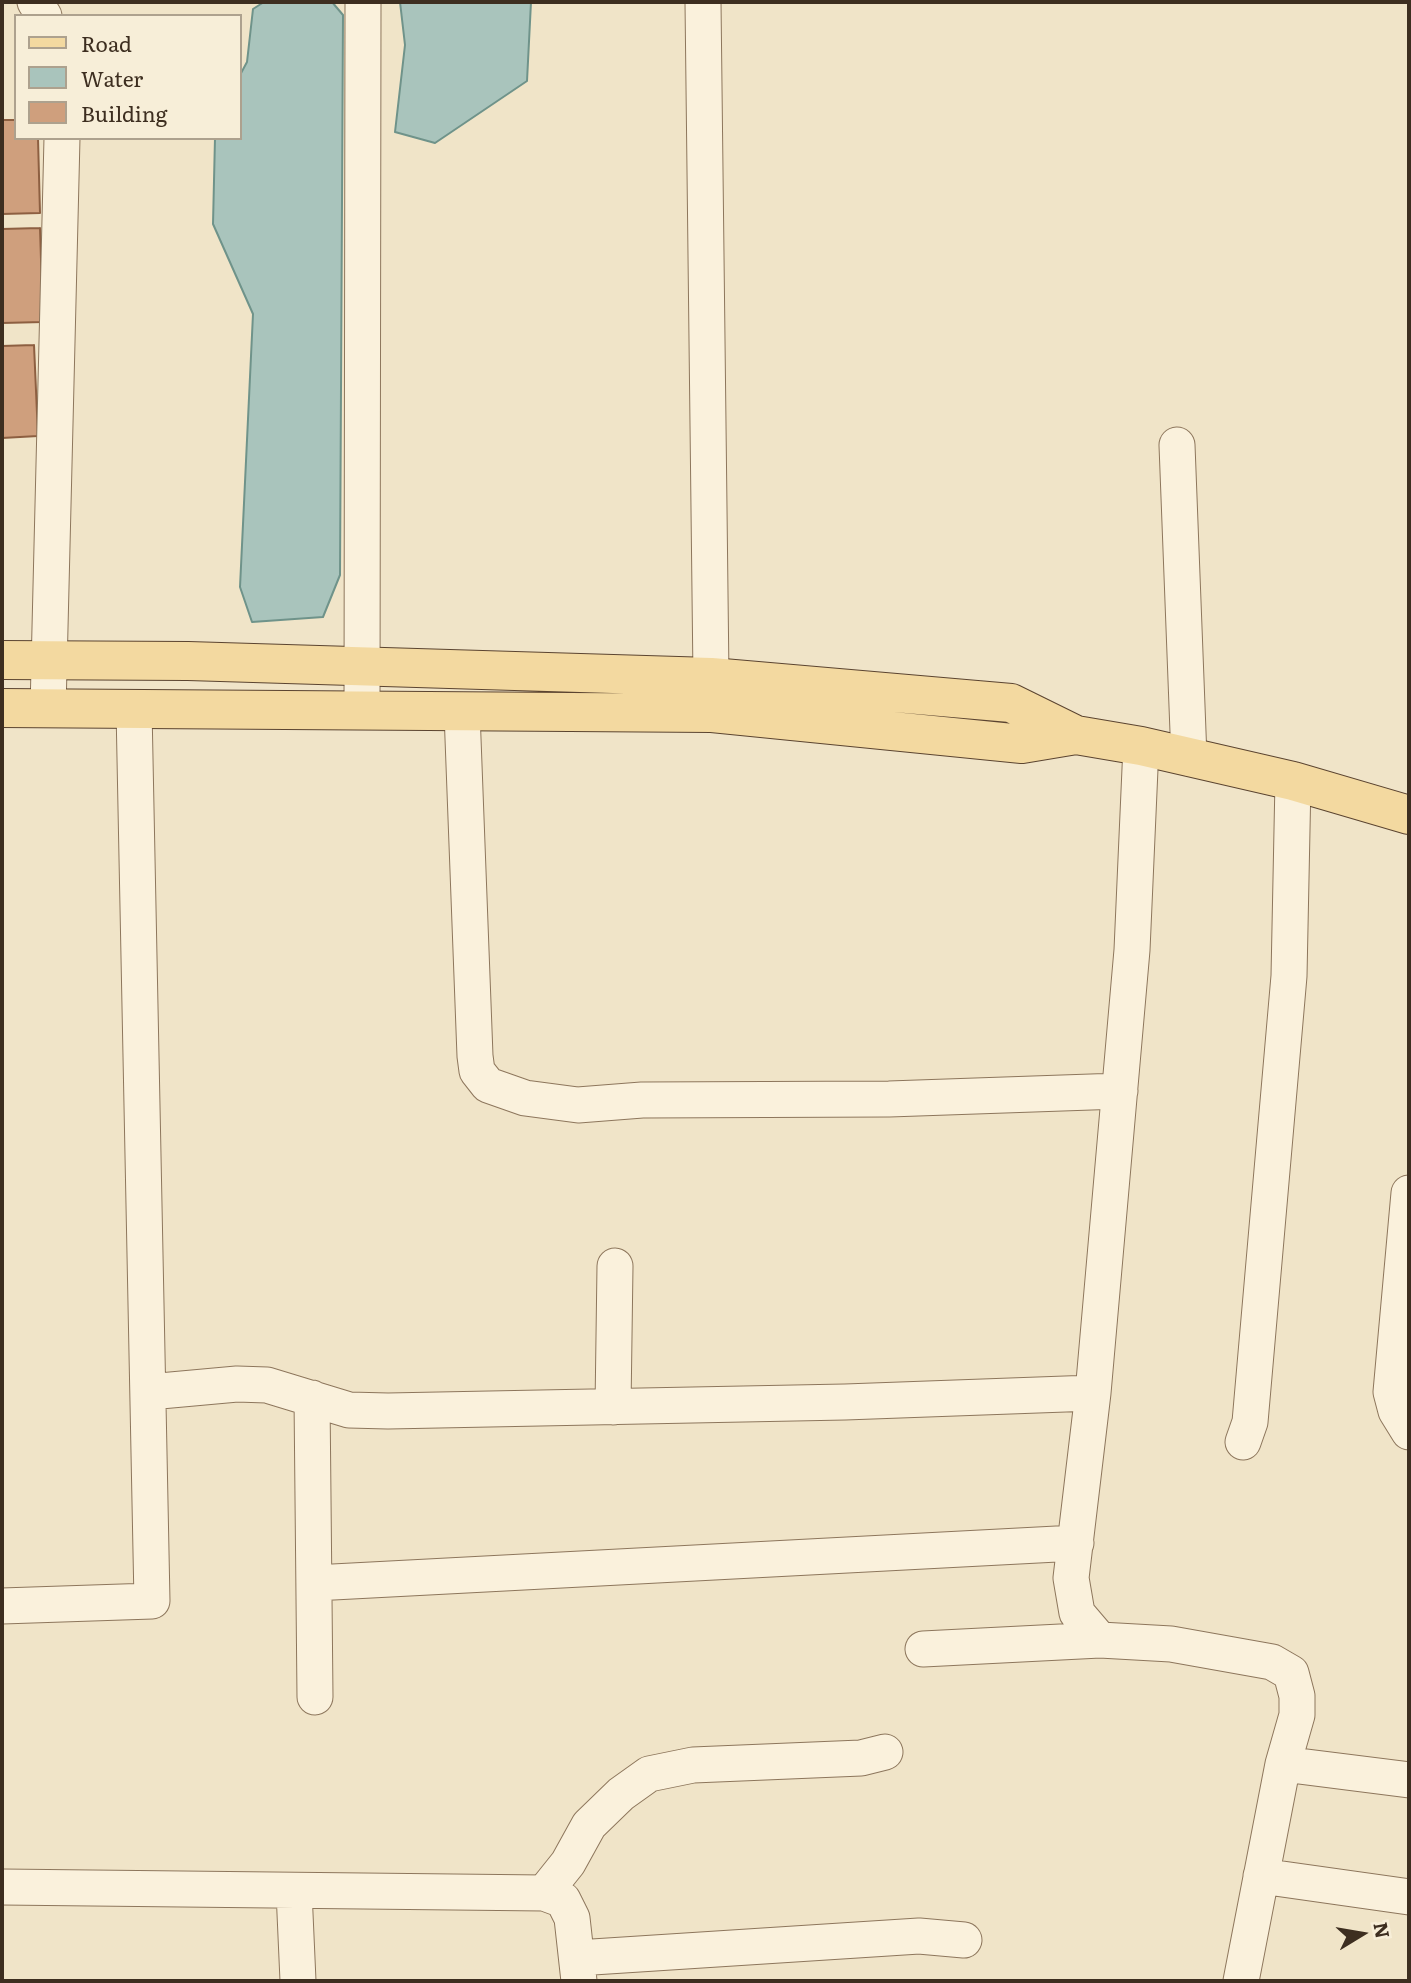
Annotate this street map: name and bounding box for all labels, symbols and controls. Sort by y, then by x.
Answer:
legend [14,14,242,140]
text: Road [81,27,132,58]
text: Water [81,62,143,93]
text: Building [81,97,167,128]
north arrow [1327,1899,1397,1969]
text: N [1367,1919,1398,1940]

